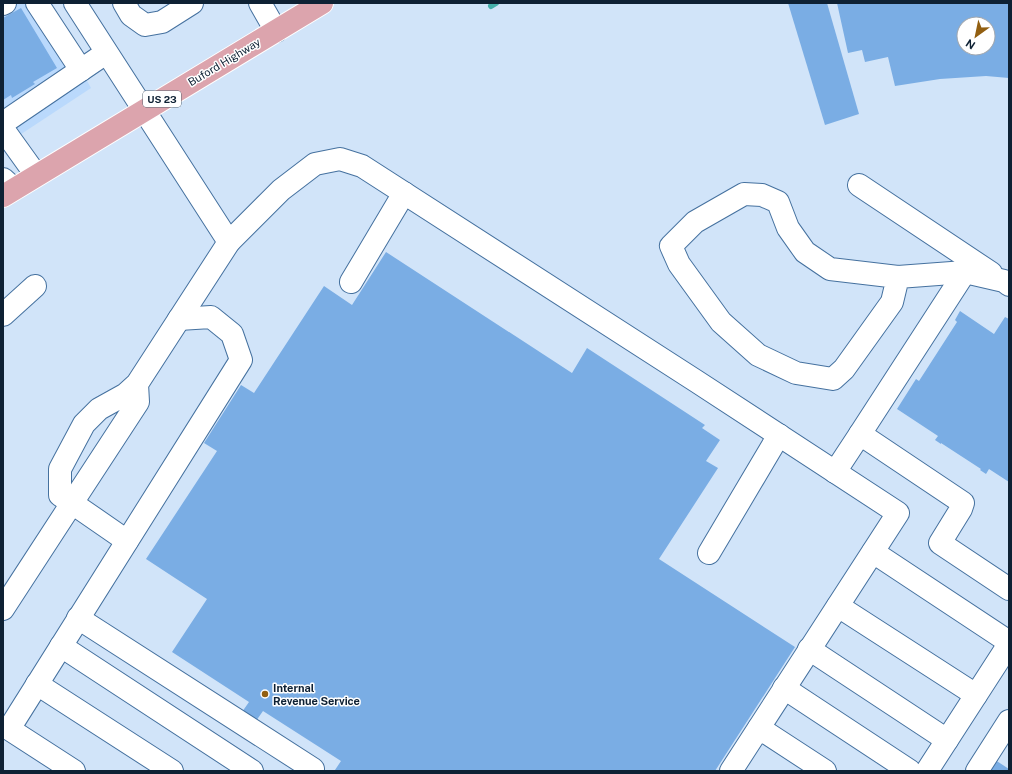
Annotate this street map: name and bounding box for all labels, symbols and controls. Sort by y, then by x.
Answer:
north arrow [956,16,996,56]
street label: Buford Highway [186,36,262,88]
text: N [964,37,977,52]
road number: US 23 [143,91,181,107]
place label: Internal Revenue Service [273,682,360,707]
marker: Internal Revenue Service [260,689,270,699]

